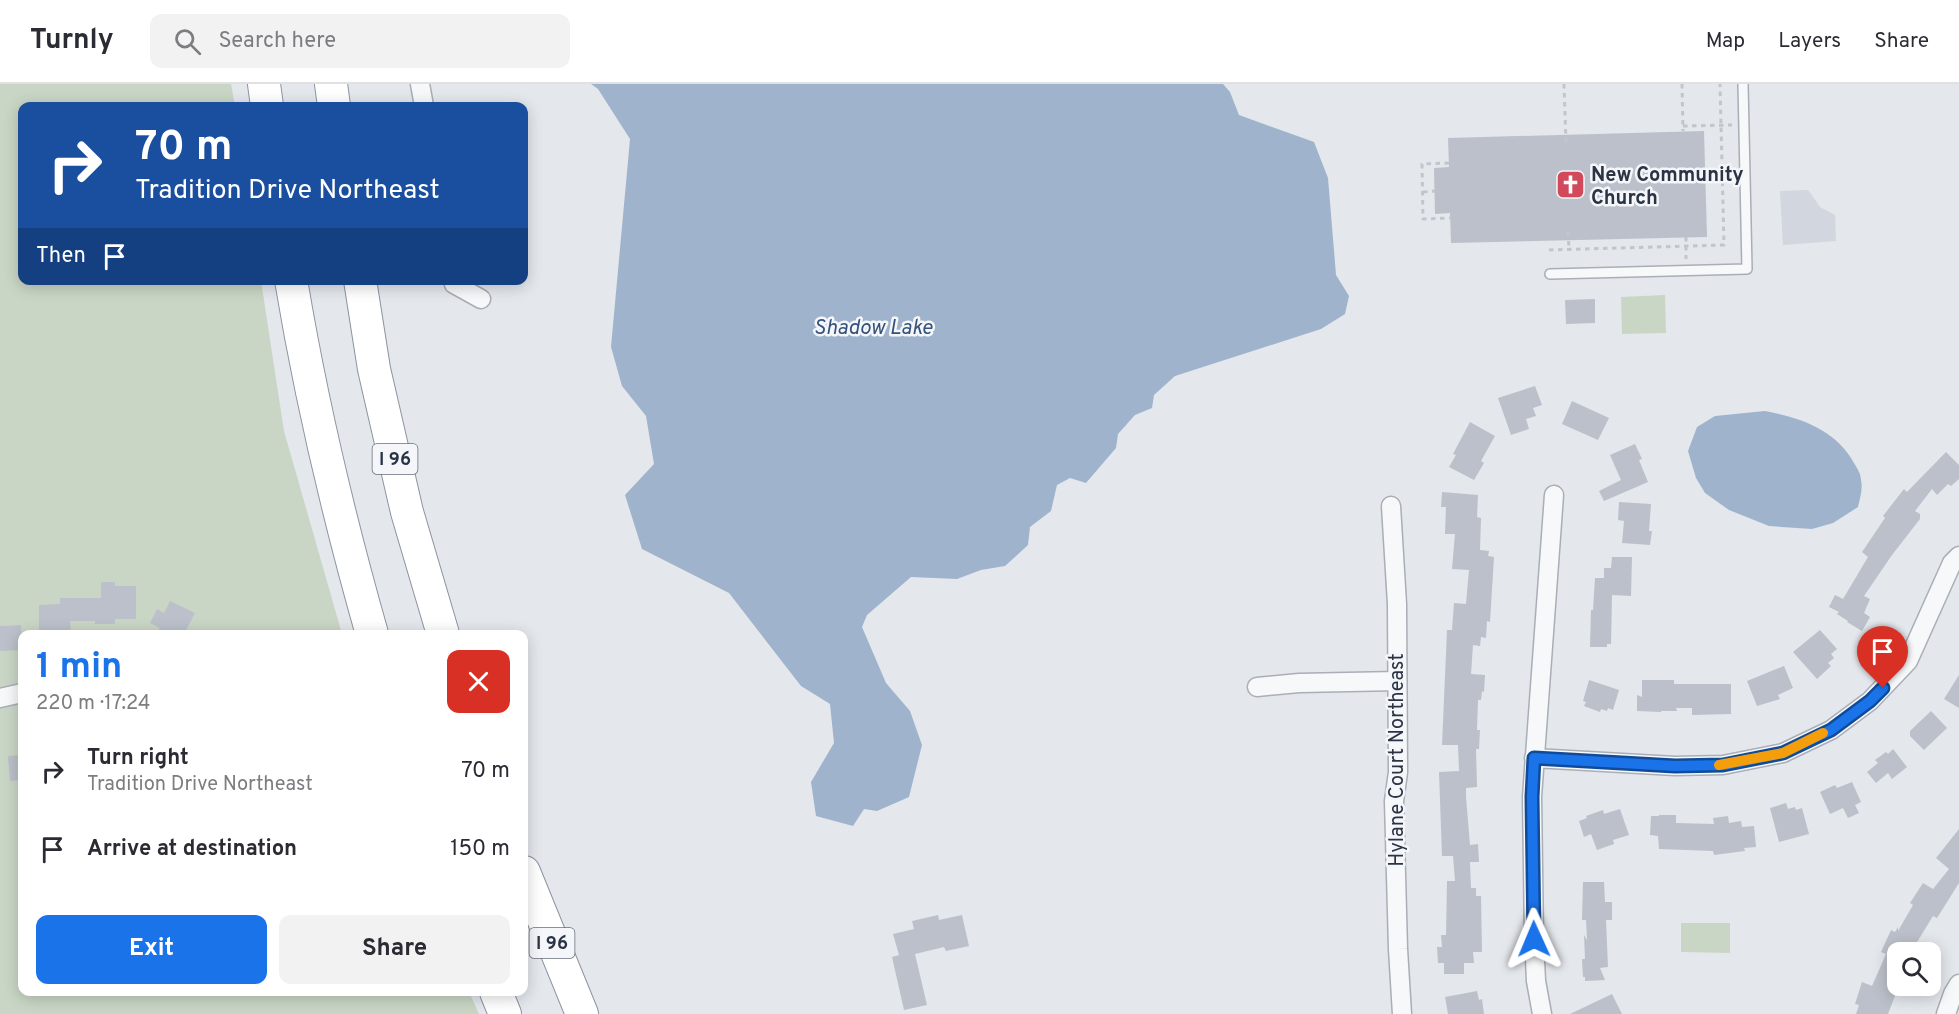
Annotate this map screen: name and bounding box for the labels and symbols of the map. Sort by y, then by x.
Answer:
place label: New Community Church [1591,163,1744,212]
church icon: New Community Church [1554,169,1586,201]
water label: Shadow Lake [814,315,934,342]
road number: I 96 [372,444,418,474]
pin [1857,626,1908,688]
street label: Hylane Court Northeast [1385,653,1411,867]
position arrow [1502,907,1566,971]
road number: I 96 [530,928,574,958]

